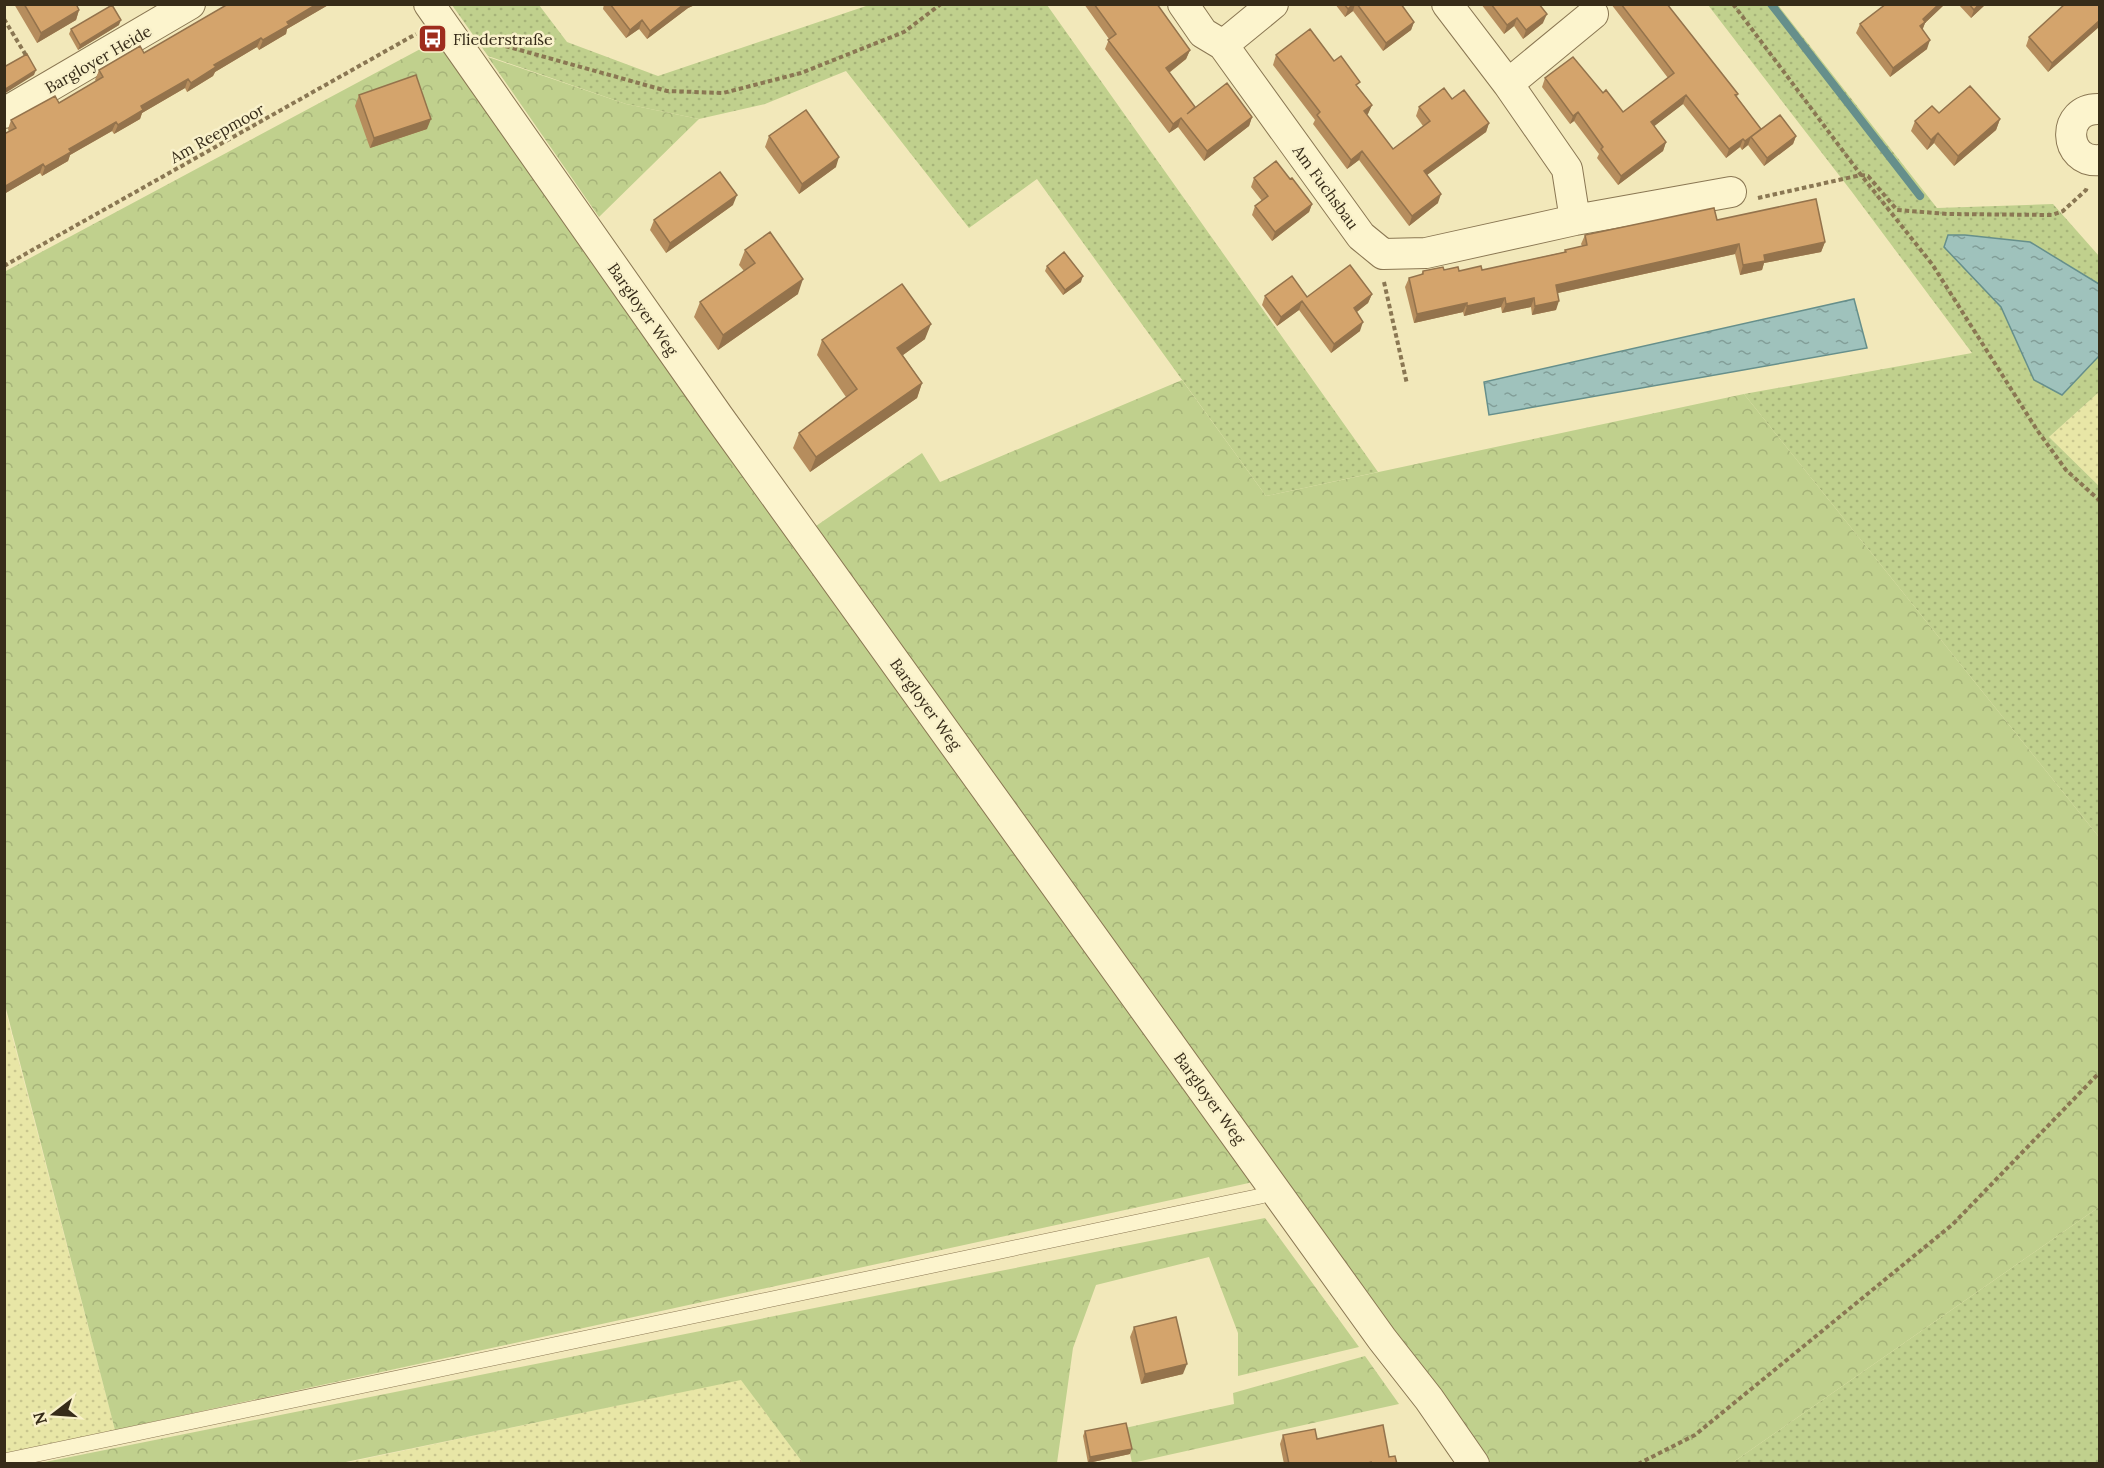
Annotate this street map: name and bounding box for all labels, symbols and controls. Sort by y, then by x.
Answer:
street label: Bargloyer Heide [41,20,155,98]
bus stop icon: Fliederstraße [416,23,448,55]
place label: Fliederstraße [453,29,553,49]
street label: Am Reepmoor [165,99,268,168]
street label: Am Fuchsbau [1288,140,1364,233]
street label: Bargloyer Weg [604,259,683,360]
street label: Bargloyer Weg [886,654,967,755]
street label: Bargloyer Weg [1170,1048,1251,1149]
north arrow [24,1384,84,1444]
text: N [28,1410,51,1427]

